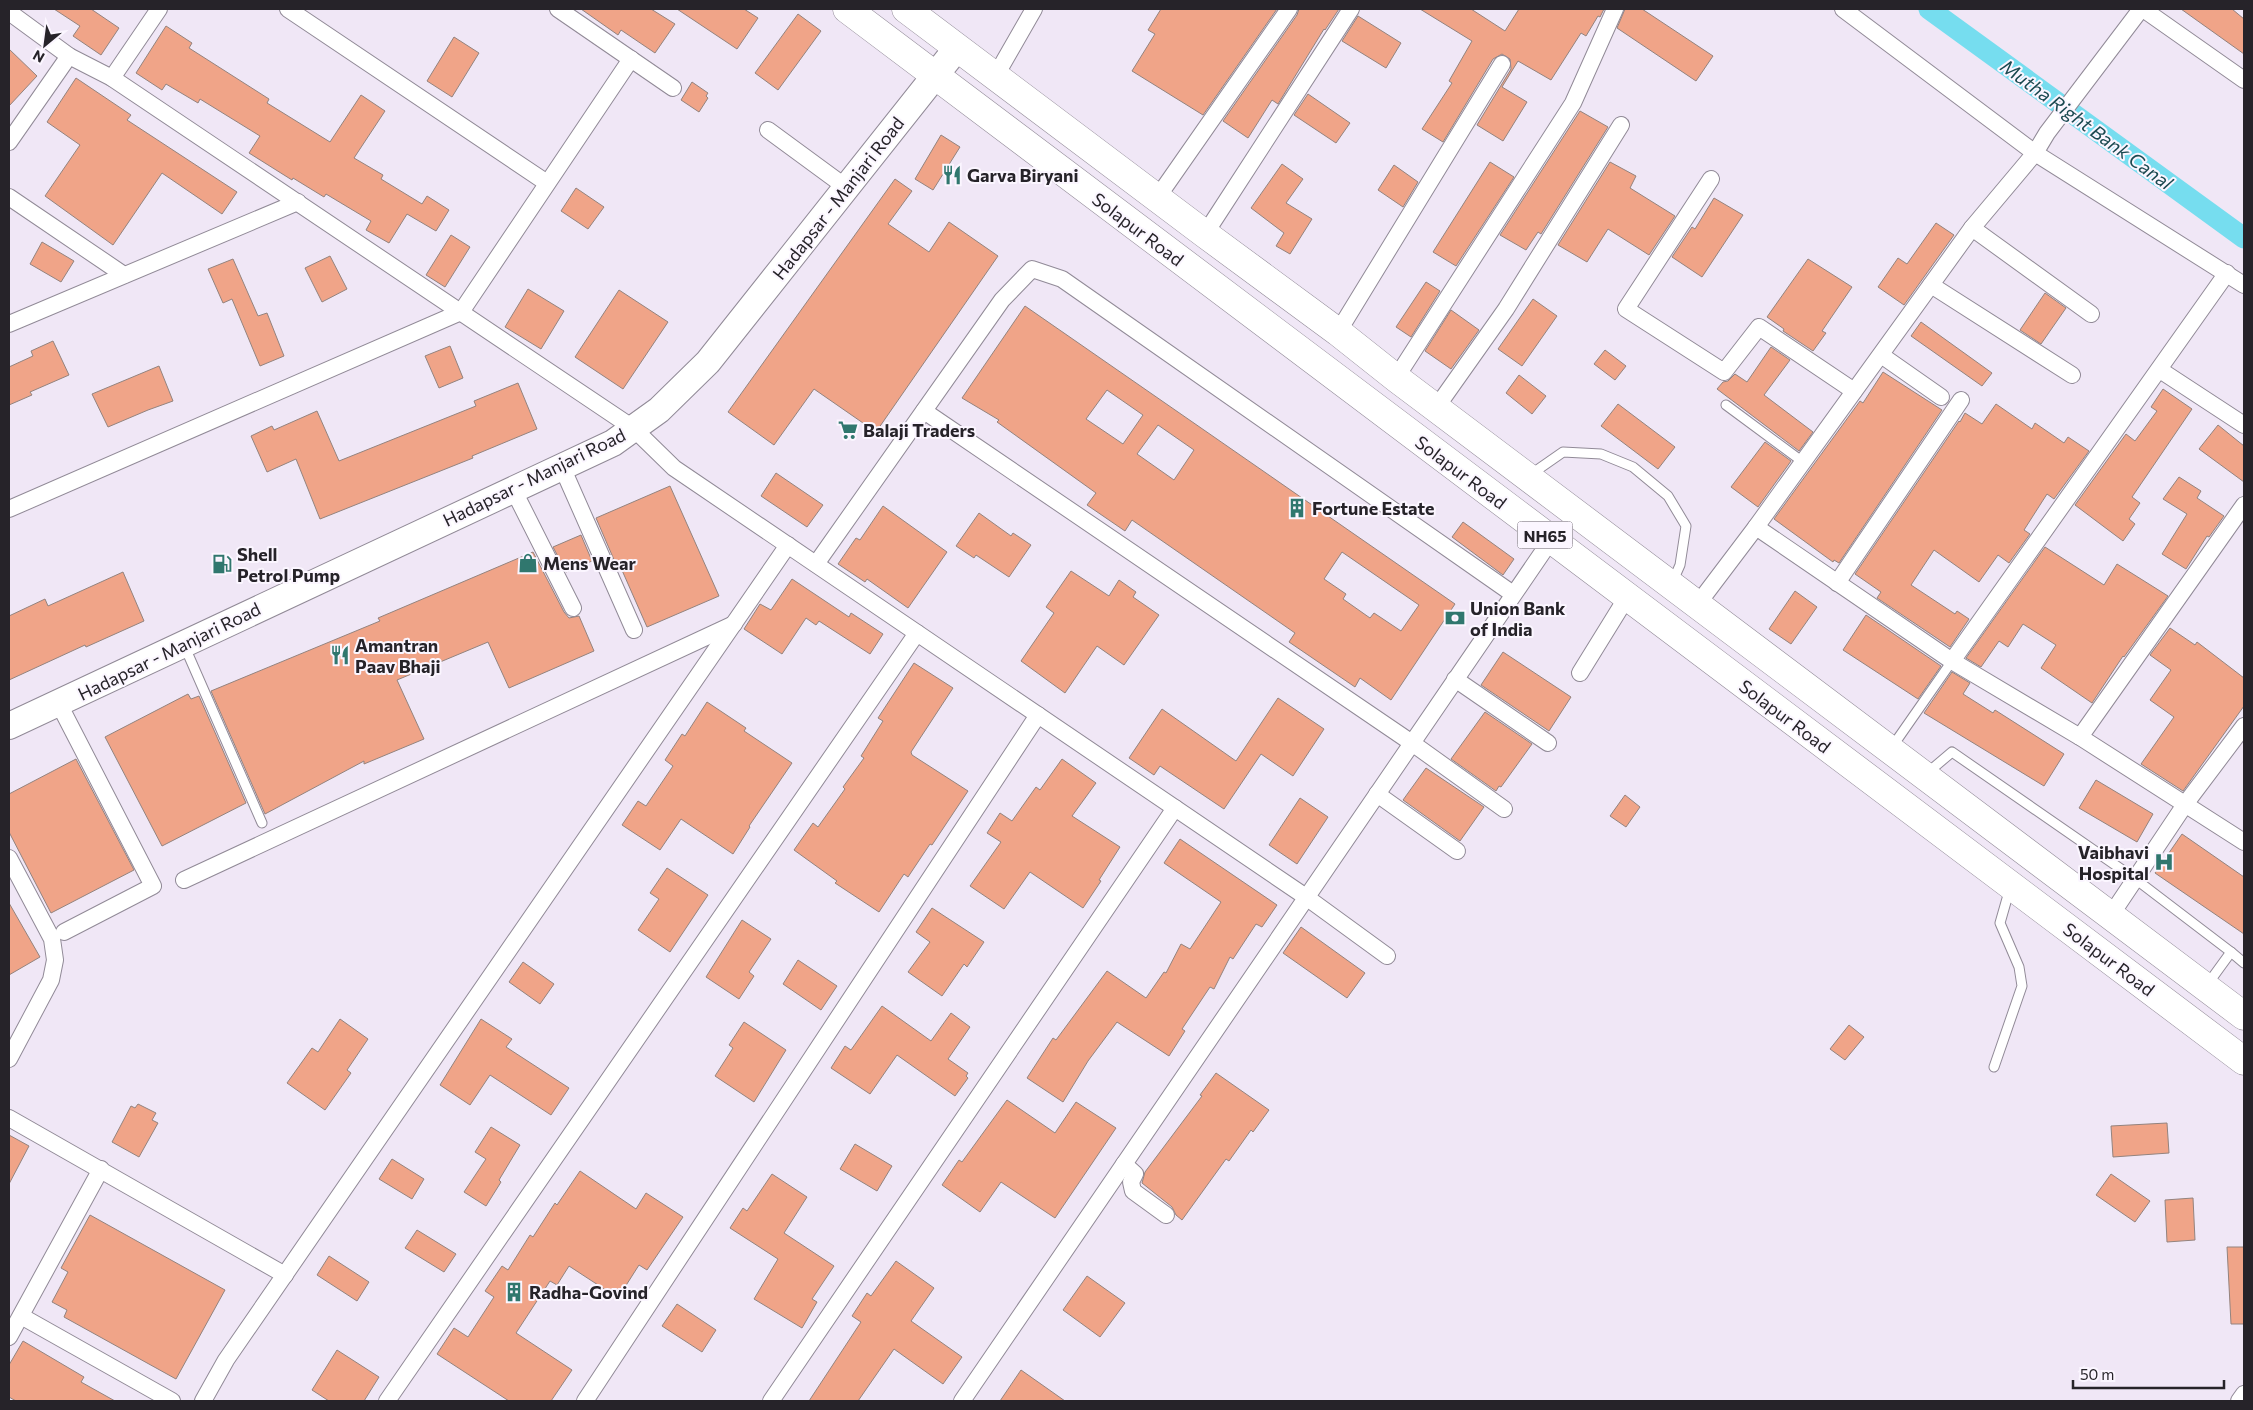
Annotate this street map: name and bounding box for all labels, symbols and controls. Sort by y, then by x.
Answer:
north arrow [20,20,70,70]
text: N [30,47,47,67]
water label: Mutha Right Bank Canal [1997,54,2178,195]
street label: Hadapsar - Manjari Road [768,112,908,284]
restaurant icon: Garva Biryani [941,164,963,186]
place label: Garva Biryani [967,164,1079,186]
street label: Solapur Road [1088,188,1188,270]
supermarket icon: Balaji Traders [837,419,859,441]
place label: Balaji Traders [863,419,975,441]
street label: Hadapsar - Manjari Road [439,423,629,531]
street label: Solapur Road [1411,431,1511,513]
building icon: Fortune Estate [1286,497,1308,519]
place label: Fortune Estate [1312,497,1435,519]
road number: NH65 [1518,522,1572,548]
place label: Shell Petrol Pump [237,543,340,586]
shop icon: Mens Wear [517,552,539,574]
place label: Mens Wear [543,552,636,574]
fuel station icon: Shell Petrol Pump [211,553,233,575]
street label: Hadapsar - Manjari Road [74,597,264,705]
place label: Union Bank of India [1470,597,1566,640]
bank icon: Union Bank of India [1444,607,1466,629]
place label: Amantran Paav Bhaji [355,634,440,677]
restaurant icon: Amantran Paav Bhaji [329,644,351,666]
street label: Solapur Road [1735,675,1835,757]
place label: Vaibhavi Hospital [2078,841,2149,884]
hospital icon: Vaibhavi Hospital [2153,851,2175,873]
street label: Solapur Road [2059,918,2159,1000]
building icon: Radha-Govind [503,1281,525,1303]
place label: Radha-Govind [529,1281,648,1303]
scale bar [2073,1358,2224,1390]
text: 50 m [2080,1365,2114,1383]

